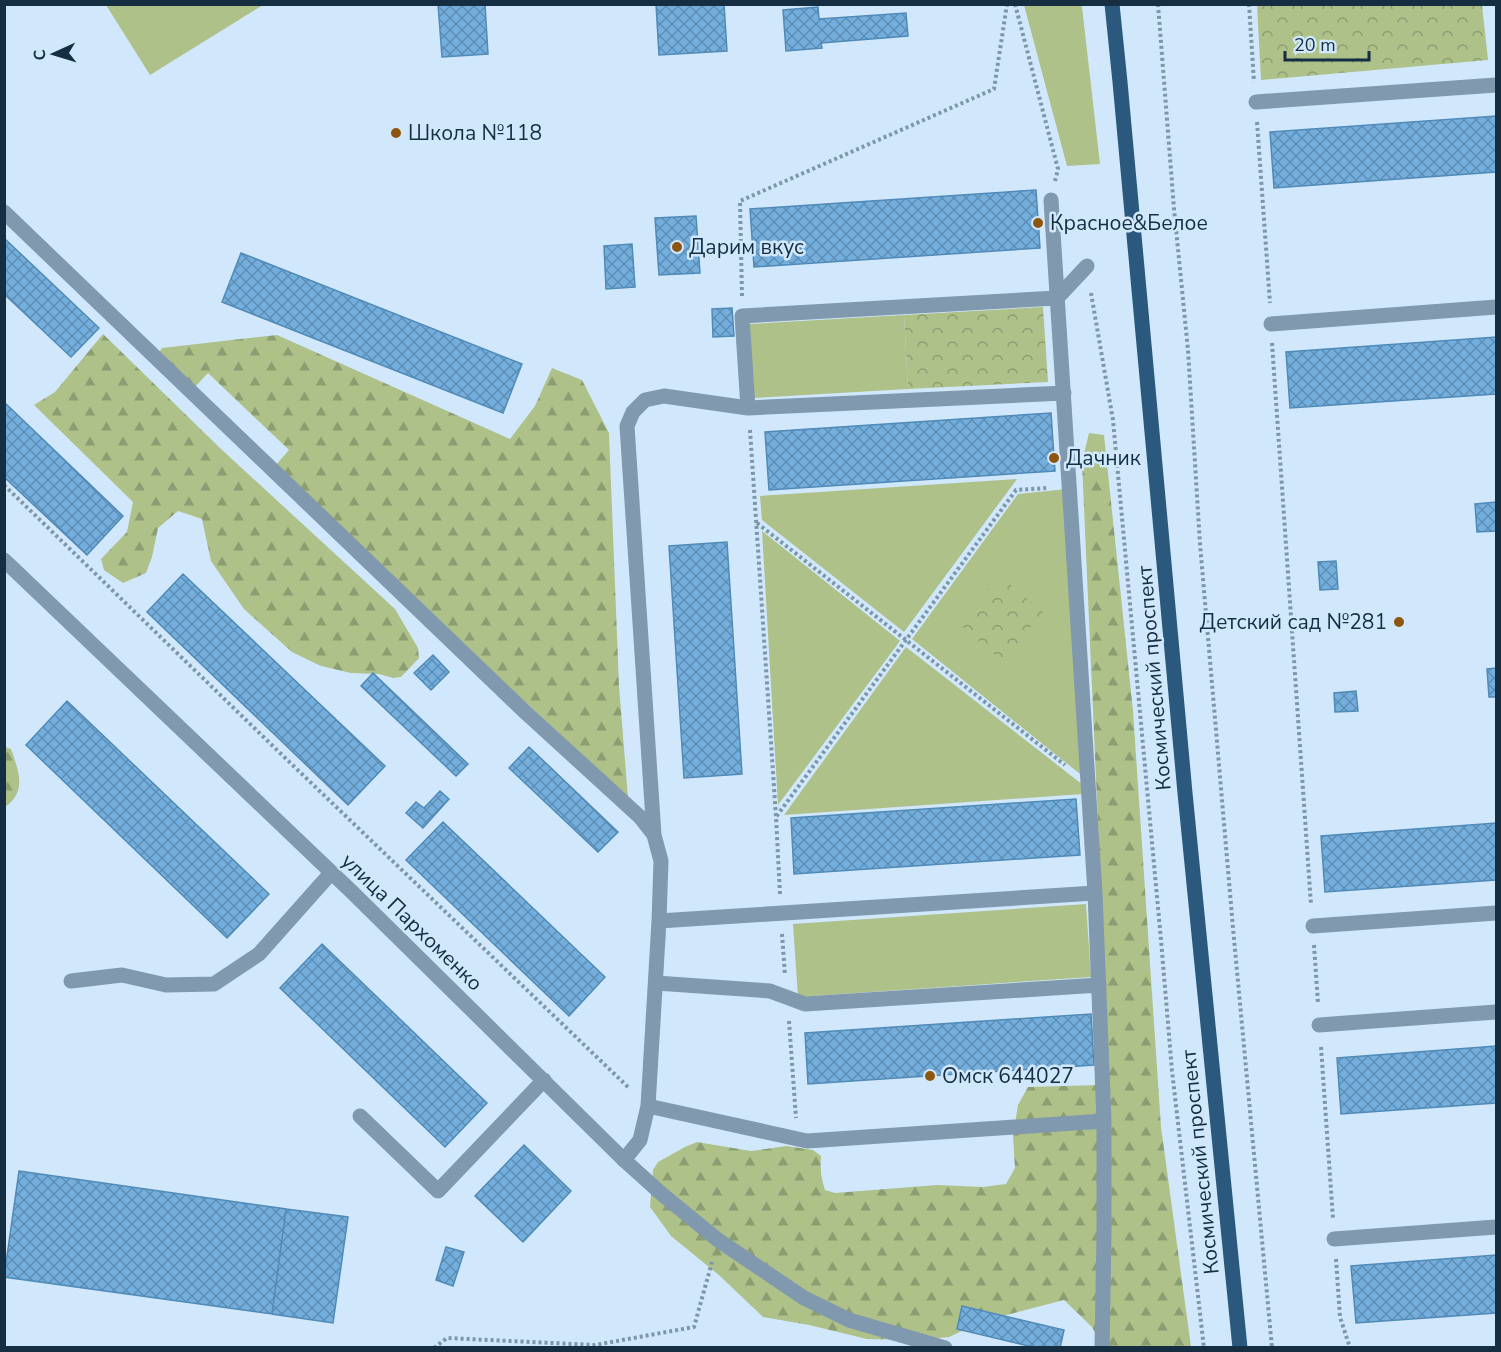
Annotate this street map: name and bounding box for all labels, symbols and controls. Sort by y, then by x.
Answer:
north arrow [24,24,84,84]
scale bar [1285,24,1369,62]
text: 20 m [1294,33,1336,57]
text: С [29,49,51,61]
place label: Школа №118 [408,119,542,147]
marker: Школа №118 [389,126,403,140]
place label: Красное&Белое [1050,209,1208,237]
marker: Красное&Белое [1031,216,1045,230]
place label: Дарим вкус [689,233,804,261]
marker: Дарим вкус [670,240,684,254]
place label: Дачник [1066,444,1142,472]
marker: Дачник [1047,451,1061,465]
street label: Космический проспект [1130,564,1178,792]
place label: Детский сад №281 [1200,608,1387,636]
marker: Детский сад №281 [1392,615,1406,629]
street label: улица Пархоменко [335,847,489,997]
street label: Космический проспект [1174,1048,1226,1276]
place label: Омск 644027 [942,1062,1074,1090]
marker: Омск 644027 [923,1069,937,1083]

